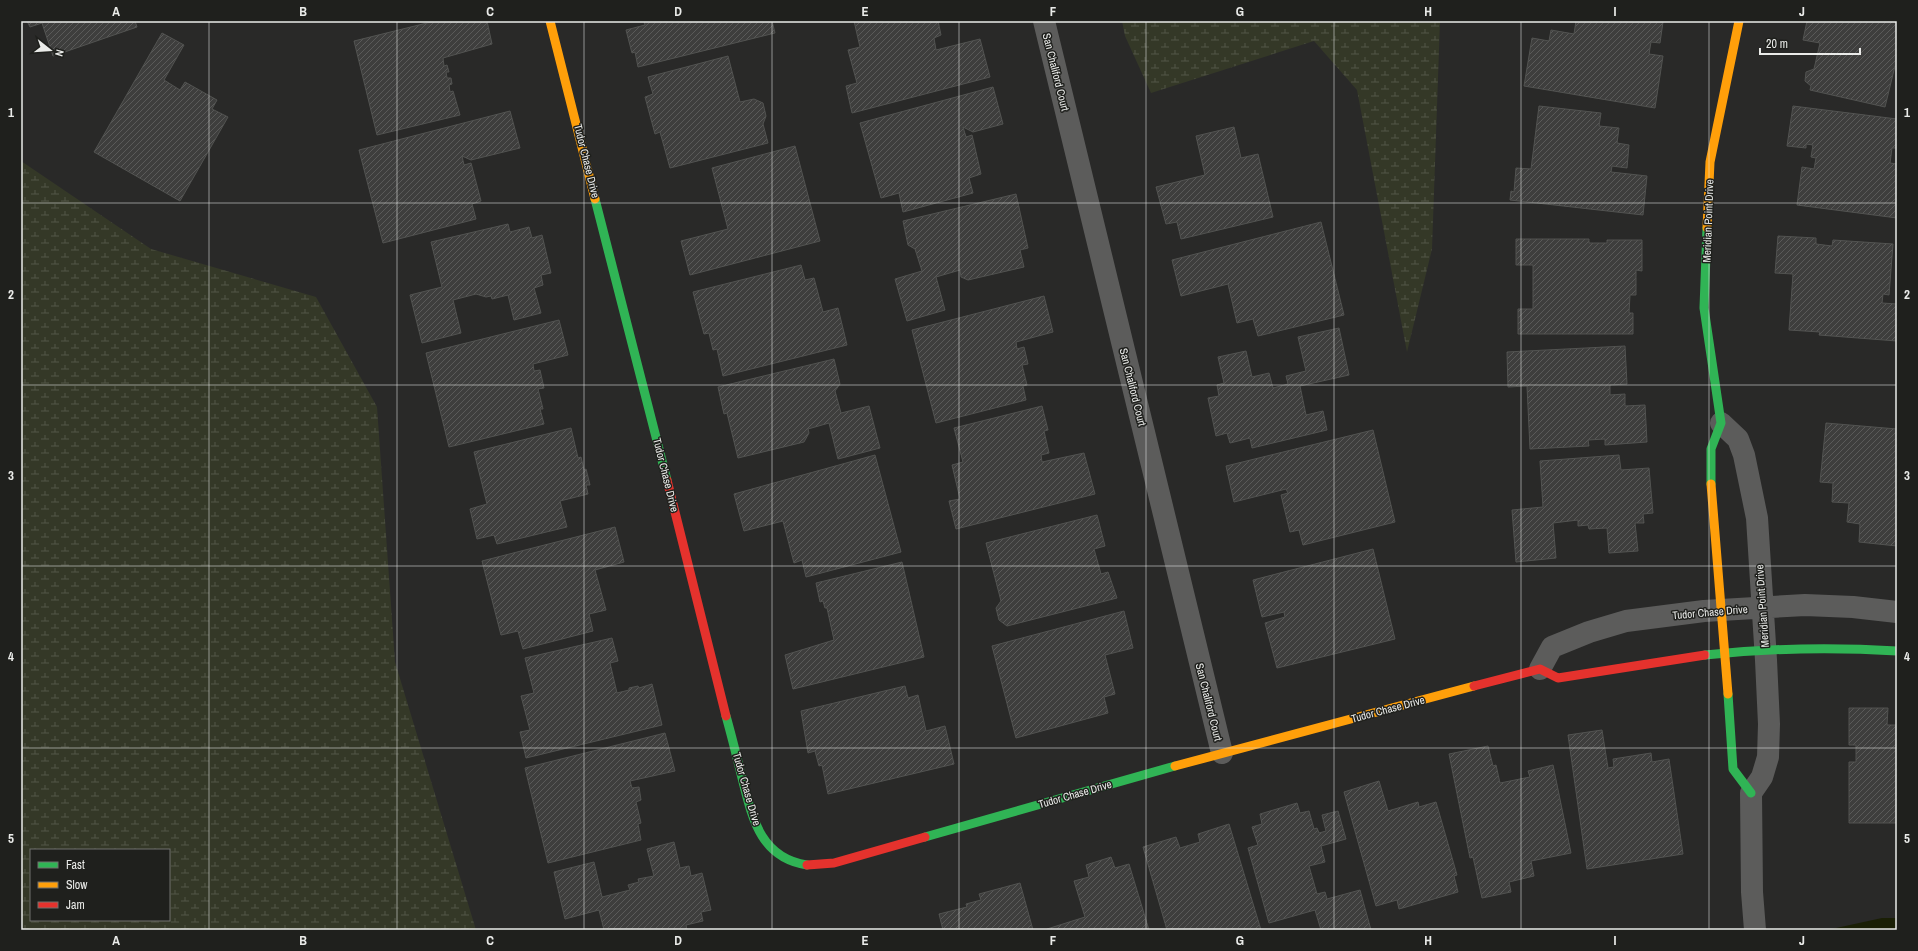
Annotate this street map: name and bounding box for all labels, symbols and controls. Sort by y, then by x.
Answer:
text: A [112,3,120,20]
text: B [299,3,307,20]
text: C [486,3,494,20]
text: D [674,3,682,20]
text: E [861,3,869,20]
text: F [1050,3,1057,20]
text: G [1236,3,1244,20]
text: H [1424,3,1432,20]
text: I [1614,3,1617,20]
text: J [1799,3,1805,20]
north arrow [30,30,70,70]
scale bar [1760,30,1860,56]
street label: San Chaliford Court [1040,32,1073,113]
text: 20 m [1766,36,1788,52]
text: N [52,48,67,58]
text: 1 [8,104,14,121]
text: 1 [1904,104,1910,121]
street label: Tudor Chase Drive [571,123,603,199]
street label: Meridian Point Drive [1700,179,1716,263]
text: 2 [8,286,14,303]
text: 2 [1904,286,1910,303]
street label: San Chaliford Court [1117,347,1150,428]
street label: Tudor Chase Drive [650,437,682,513]
text: 3 [8,467,14,484]
text: 3 [1904,467,1910,484]
street label: Meridian Point Drive [1752,564,1772,648]
street label: Tudor Chase Drive [1672,602,1748,622]
text: 4 [8,648,14,665]
text: 4 [1904,648,1910,665]
street label: San Chaliford Court [1193,662,1226,743]
street label: Tudor Chase Drive [1350,692,1426,726]
street label: Tudor Chase Drive [730,751,764,827]
street label: Tudor Chase Drive [1037,777,1113,811]
text: 5 [8,830,14,847]
text: 5 [1904,830,1910,847]
legend [30,849,170,921]
text: Fast [66,857,85,873]
text: Slow [66,877,88,893]
text: Jam [66,897,85,913]
text: A [112,932,120,949]
text: B [299,932,307,949]
text: C [486,932,494,949]
text: D [674,932,682,949]
text: E [861,932,869,949]
text: F [1050,932,1057,949]
text: G [1236,932,1244,949]
text: H [1424,932,1432,949]
text: I [1614,932,1617,949]
text: J [1799,932,1805,949]

